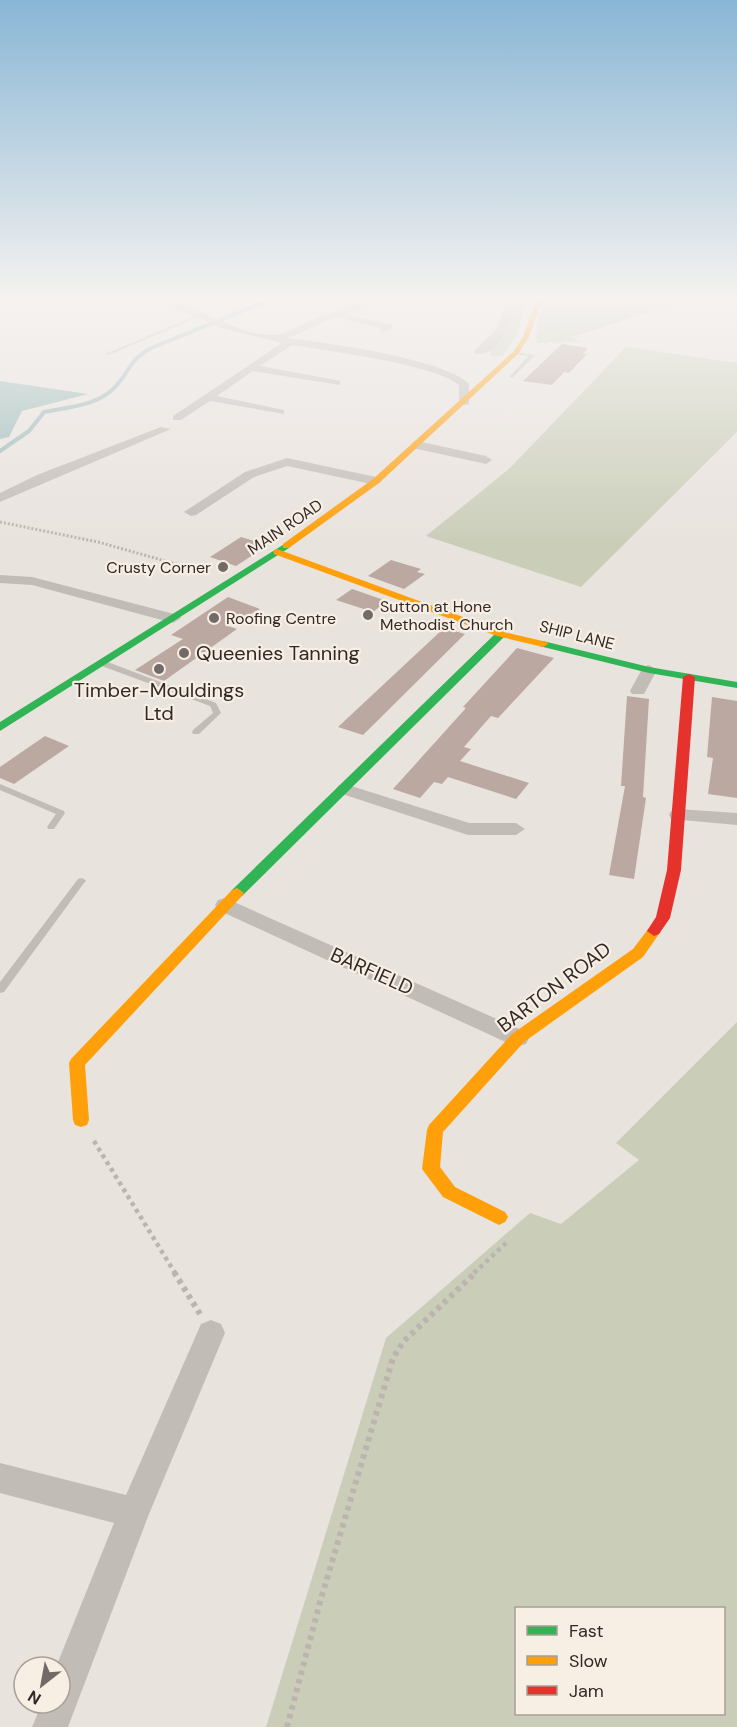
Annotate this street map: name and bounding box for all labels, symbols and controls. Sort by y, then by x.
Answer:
street label: MAIN ROAD [244,494,326,560]
place label: Crusty Corner [106,557,211,578]
marker: Crusty Corner [216,560,230,574]
place label: Sutton at Hone Methodist Church [380,596,513,635]
place label: Roofing Centre [226,608,336,629]
marker: Sutton at Hone Methodist Church [361,608,375,622]
marker: Roofing Centre [207,611,221,625]
street label: SHIP LANE [537,616,617,654]
place label: Queenies Tanning [196,640,360,666]
marker: Queenies Tanning [177,646,191,660]
marker: Timber-Mouldings Ltd [152,662,166,676]
place label: Timber-Mouldings Ltd [74,677,244,726]
street label: BARTON ROAD [492,936,616,1038]
street label: BARFIELD [327,941,417,1001]
legend [515,1607,725,1715]
text: Fast [569,1619,604,1643]
text: Slow [569,1649,608,1673]
north arrow [12,1655,72,1715]
text: Jam [569,1679,604,1703]
text: N [24,1685,45,1709]

